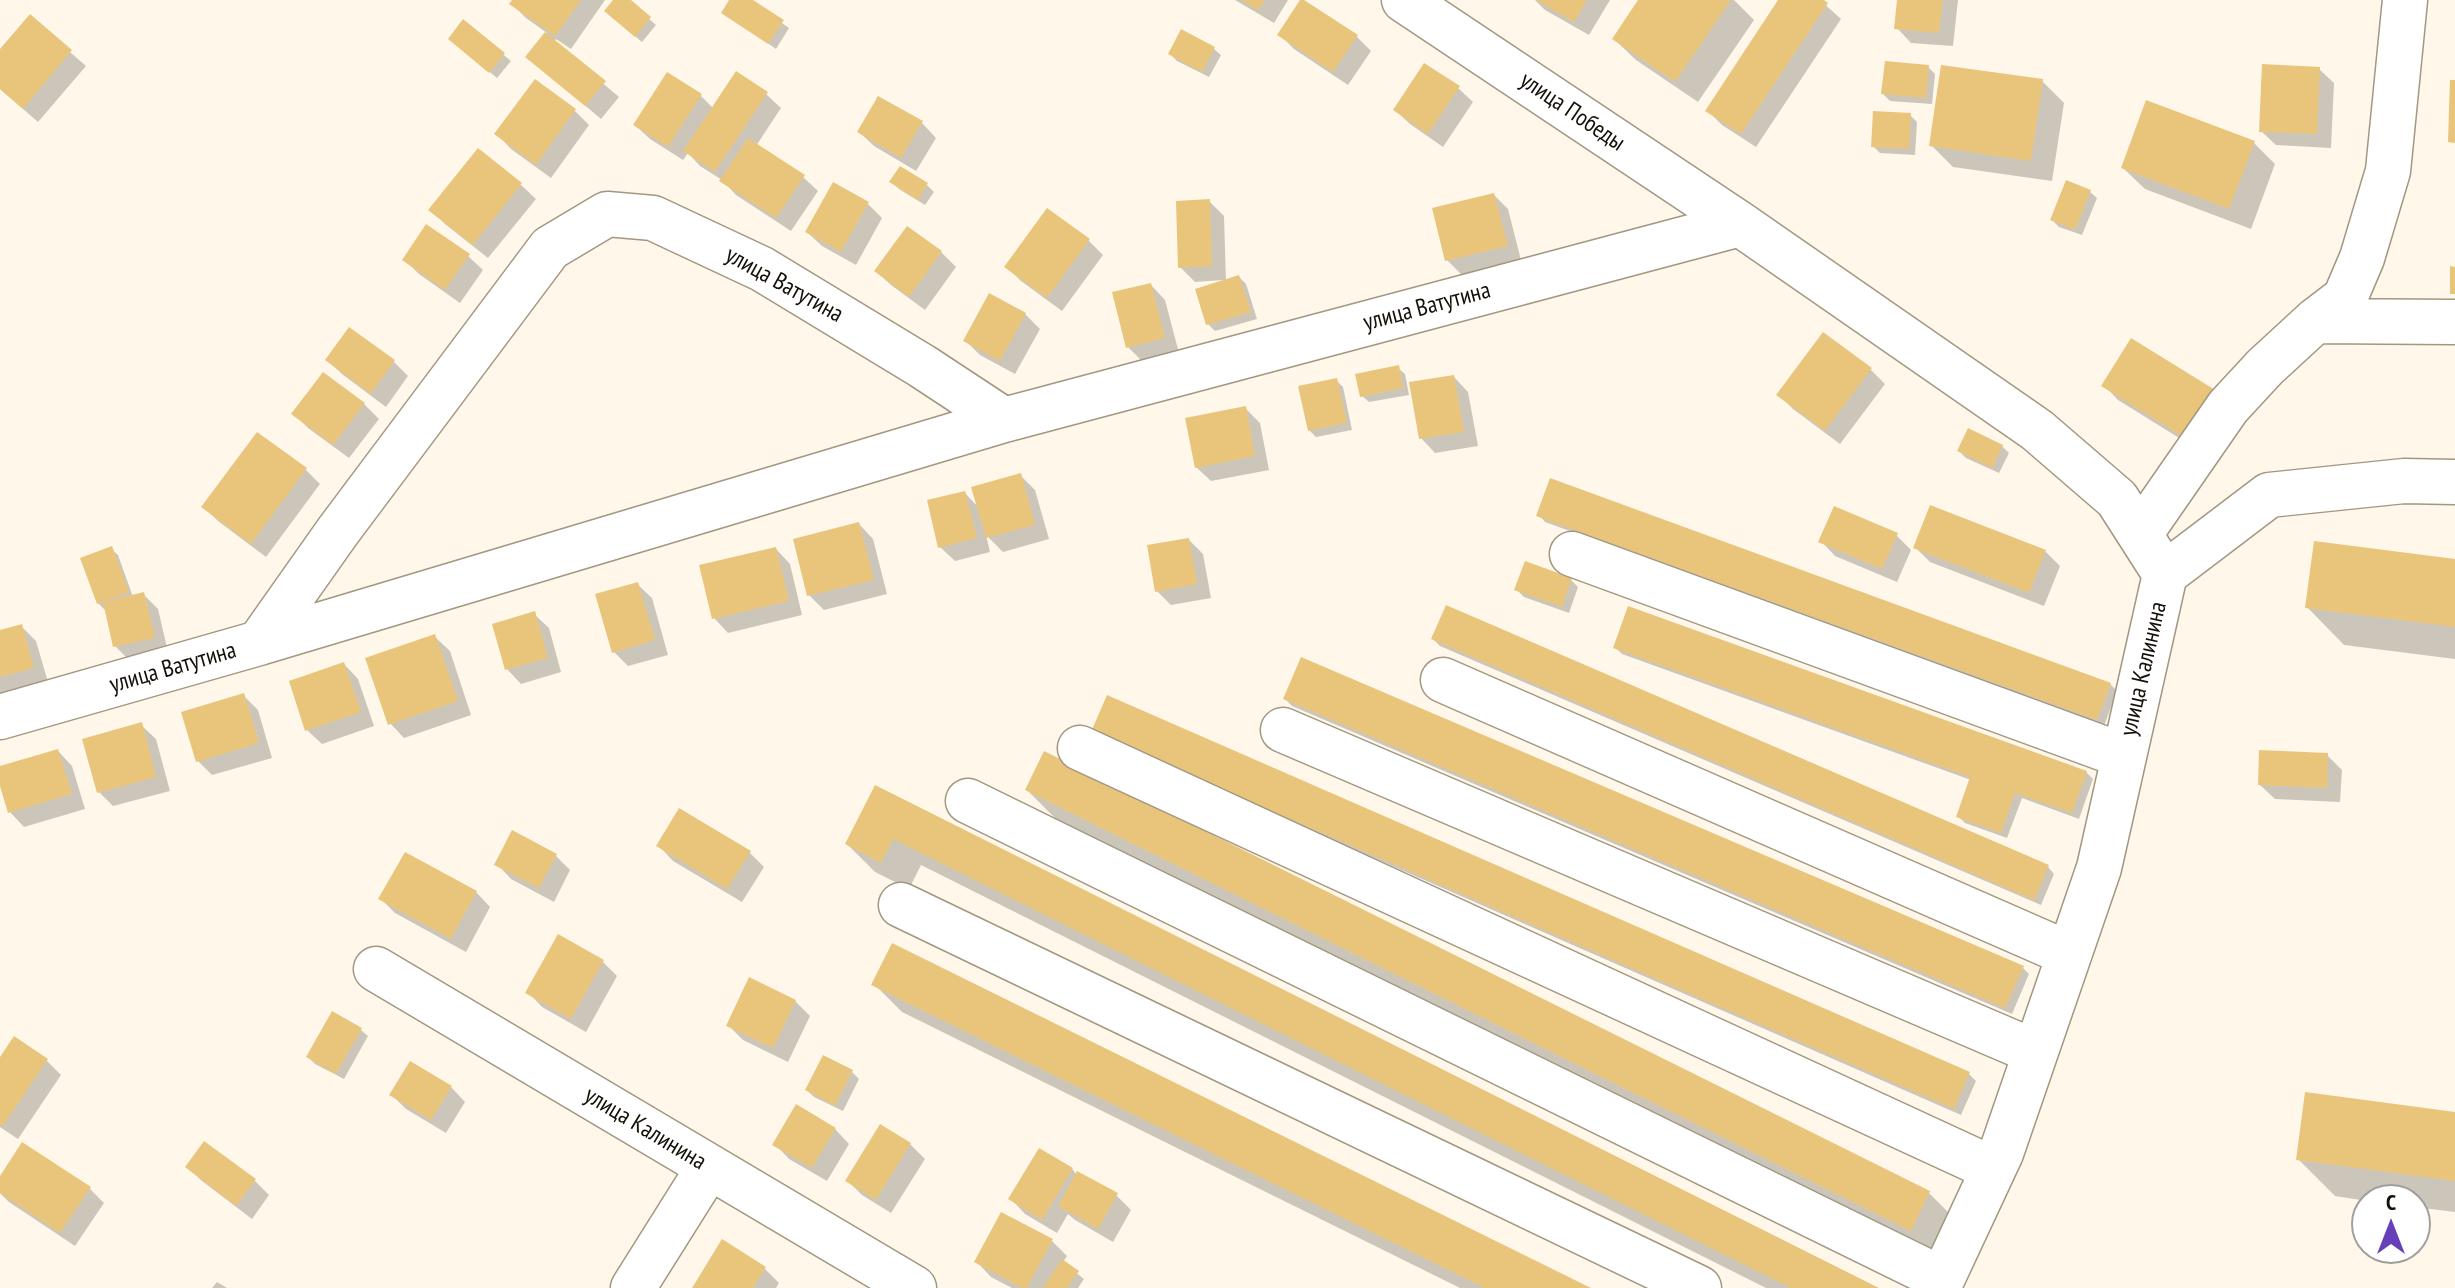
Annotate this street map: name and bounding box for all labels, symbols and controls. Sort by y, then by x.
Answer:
street label: улица Победы [1514,66,1630,158]
street label: улица Ватутина [720,241,848,329]
street label: улица Ватутина [1360,276,1494,338]
street label: улица Калинина [2115,599,2173,739]
street label: улица Ватутина [106,636,240,700]
street label: улица Калинина [579,1081,711,1177]
north arrow [2351,1184,2431,1264]
text: С [2386,1188,2396,1216]

